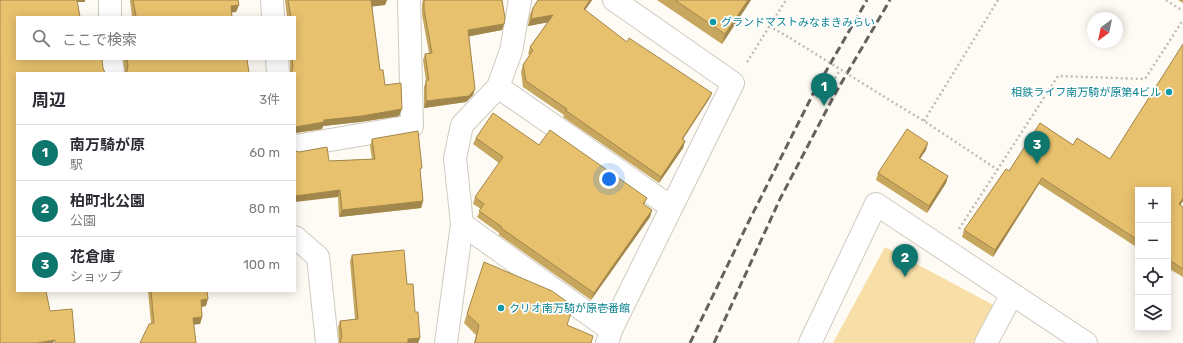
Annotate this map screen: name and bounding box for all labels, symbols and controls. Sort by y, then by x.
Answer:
north arrow [1087,12,1123,48]
search box [16,16,296,60]
place label: グランドマストみなまきみらい [721,16,875,29]
marker: グランドマストみなまきみらい [708,17,718,27]
icon: search [30,27,52,49]
text: ここで検索 [62,31,137,49]
pin: 1 [811,73,837,106]
place label: 相鉄ライフ南万騎が原第4ビル [1011,86,1161,99]
marker: 相鉄ライフ南万騎が原第4ビル [1164,87,1174,97]
text: 周辺 [32,90,66,110]
text: 3件 [259,92,280,107]
pin: 3 [1024,131,1050,164]
text: 南万騎が原 [70,136,145,154]
text: 1 [42,145,48,160]
text: 60 m [249,145,280,160]
text: 駅 [70,157,83,172]
your location [599,169,619,189]
map controls [1135,187,1171,331]
button: + [1135,187,1171,223]
text: 柏町北公園 [70,192,145,210]
text: 2 [41,201,49,216]
text: 80 m [249,201,280,216]
text: 公園 [70,213,96,228]
button: − [1135,223,1171,259]
pin: 2 [892,244,918,277]
text: 花倉庫 [70,248,115,266]
text: 3 [41,257,49,272]
text: 100 m [243,257,280,272]
button: locate [1135,259,1171,295]
text: ショップ [70,269,122,284]
button: layers [1135,295,1171,331]
place label: クリオ南万騎が原壱番館 [509,302,630,315]
marker: クリオ南万騎が原壱番館 [496,303,506,313]

